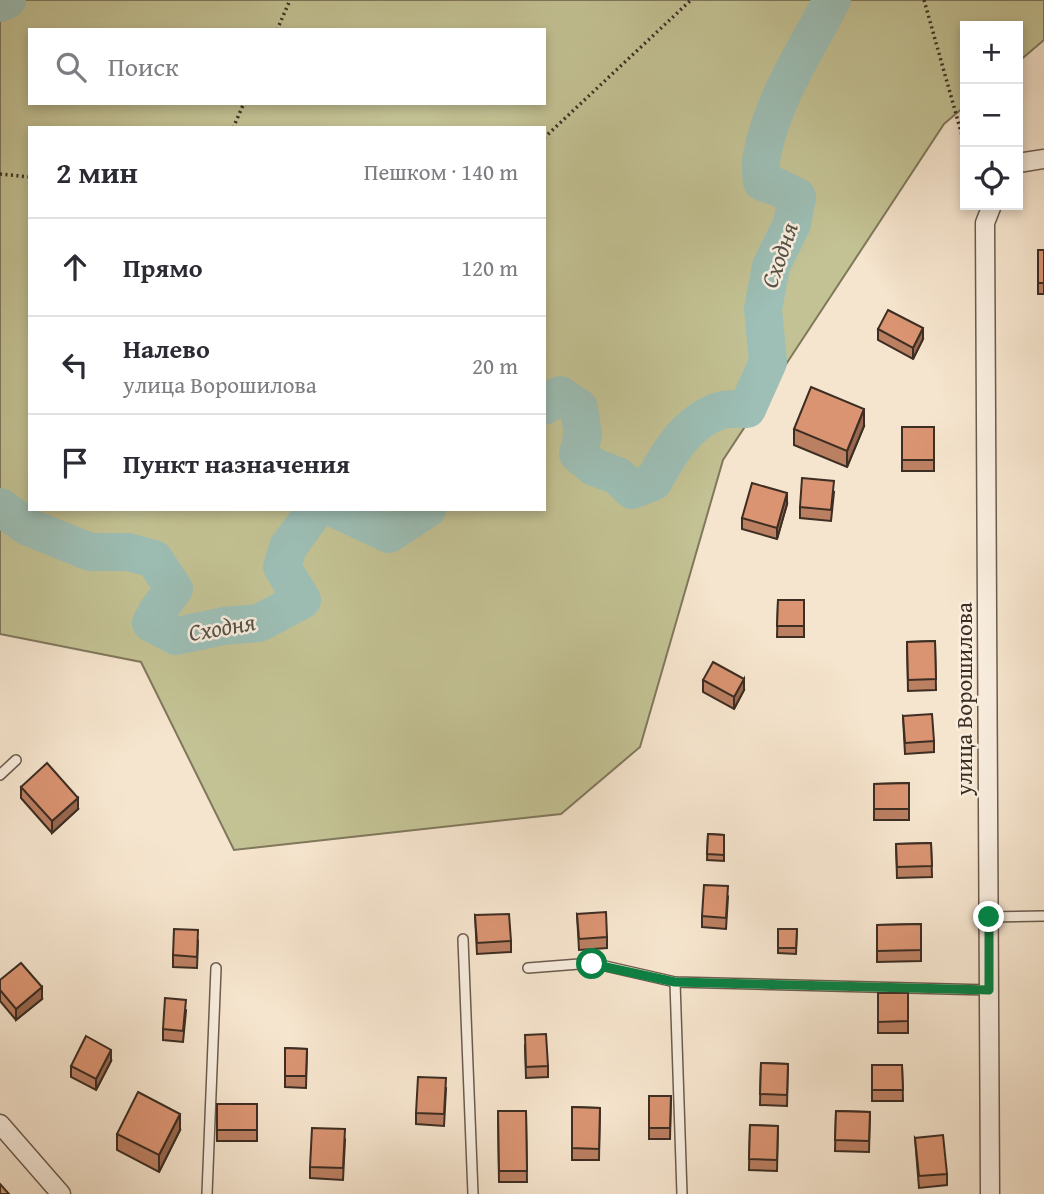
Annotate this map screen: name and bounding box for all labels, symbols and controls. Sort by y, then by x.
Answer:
map controls [960,21,1023,210]
button: + [960,21,1023,84]
search box [28,28,546,105]
text: Поиск [108,47,179,86]
icon: search [52,48,90,86]
button: − [960,84,1023,147]
button: locate [960,147,1023,210]
text: 2 мин [56,150,138,194]
text: Пешком · 140 m [364,155,518,188]
water label: Сходня [752,217,807,292]
icon: ahead [56,248,94,286]
text: Прямо [123,248,203,287]
text: 120 m [461,251,518,284]
text: Налево [123,329,210,368]
icon: left [56,346,94,384]
text: 20 m [472,349,518,382]
text: улица Ворошилова [123,368,317,401]
icon: arrive [56,444,94,482]
text: Пункт назначения [123,444,350,483]
street label: улица Ворошилова [947,602,980,797]
water label: Сходня [186,604,258,650]
route end [973,901,1004,932]
route start [576,948,607,979]

